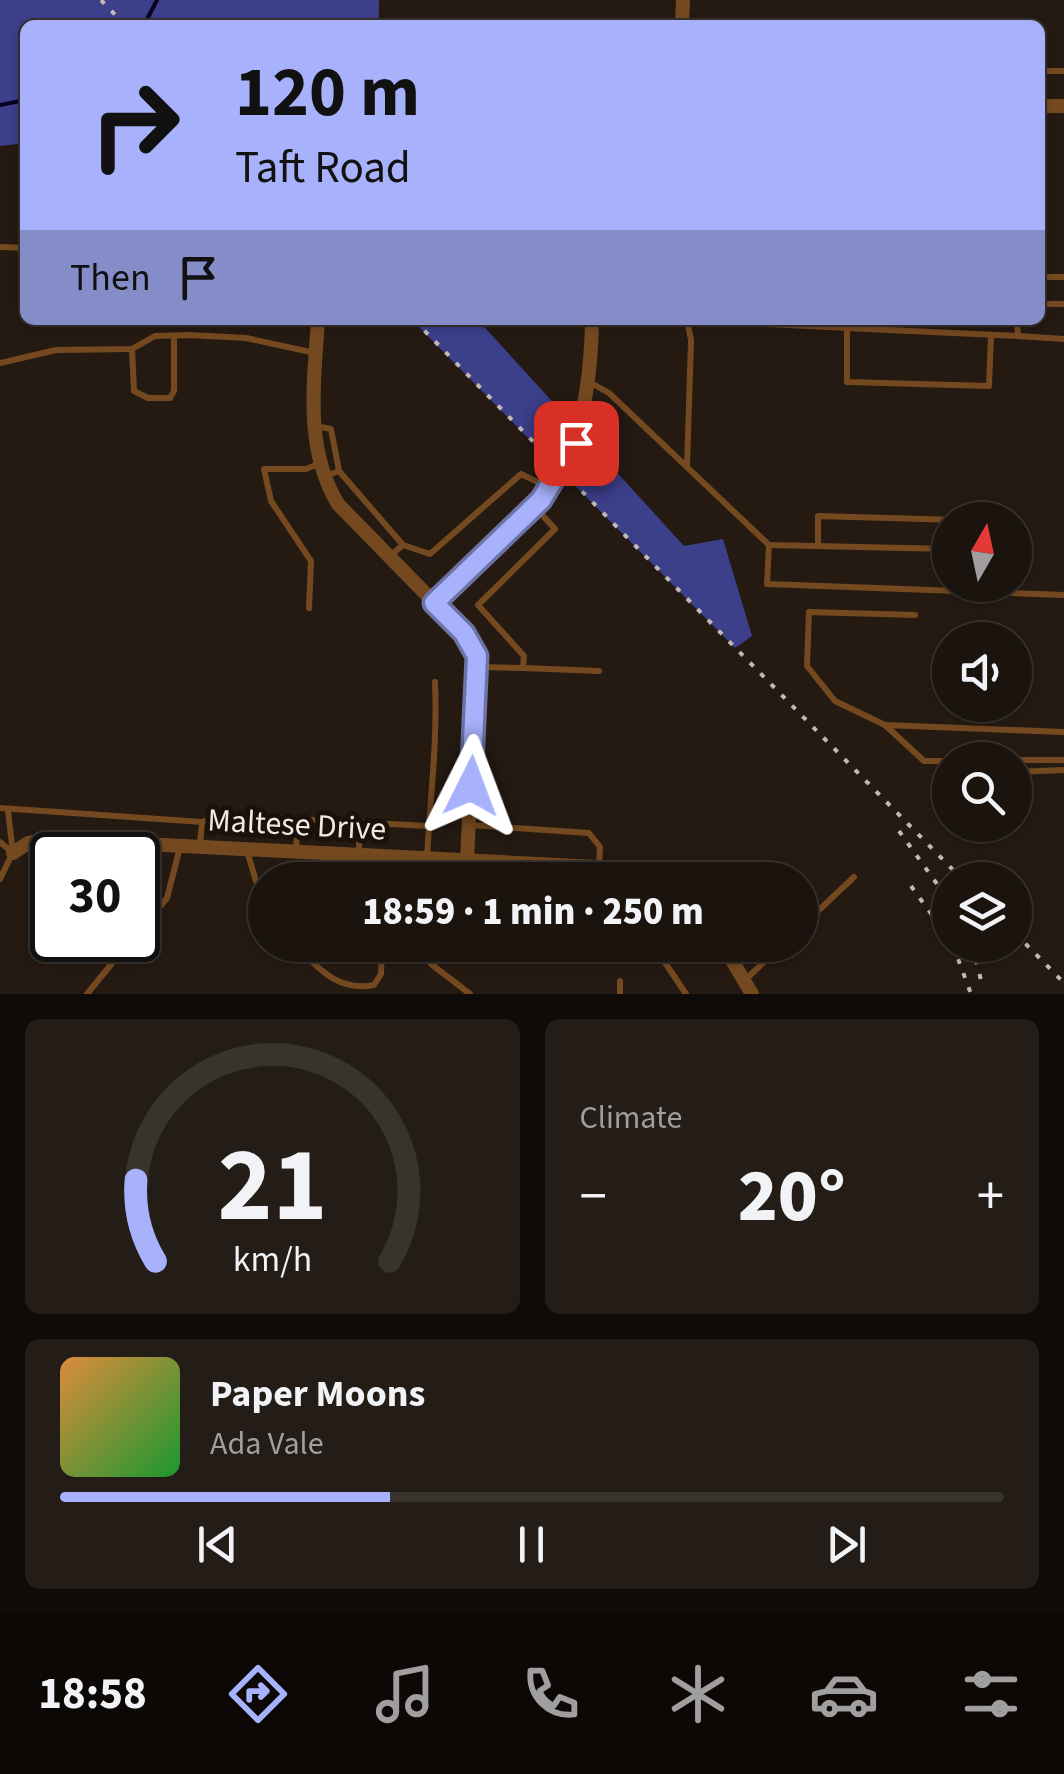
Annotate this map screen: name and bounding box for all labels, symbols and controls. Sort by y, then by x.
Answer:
text: 120 m [235,43,420,143]
icon: right [70,60,200,190]
text: Taft Road [235,136,411,200]
icon: arrive [171,250,226,305]
text: Then [70,251,151,305]
pin [534,401,619,486]
icon: arrive [549,416,604,471]
north arrow [932,502,1032,602]
map controls [932,502,1032,962]
button: sound [932,622,1032,722]
position arrow [419,734,523,838]
button: search [932,742,1032,842]
street label: Maltese Drive [206,797,387,853]
speed limit sign: 30 [30,832,160,962]
button: layers [932,862,1032,962]
text: 18:59 · 1 min · 250 m [362,885,704,939]
text: Climate [580,1095,682,1141]
text: 21 [217,1113,327,1261]
text: 20° [738,1143,846,1250]
text: − [580,1158,607,1236]
text: + [977,1158,1004,1236]
text: km/h [233,1234,312,1285]
text: Paper Moons [210,1367,425,1421]
text: Ada Vale [210,1421,324,1467]
icon: previous [190,1517,245,1572]
icon: pause [504,1517,559,1572]
icon: next [819,1517,874,1572]
icon: directions [223,1659,293,1729]
icon: music [370,1659,440,1729]
icon: phone [516,1659,586,1729]
icon: climate [663,1659,733,1729]
icon: car [809,1659,879,1729]
icon: filters [956,1659,1026,1729]
text: 18:58 [38,1662,147,1726]

